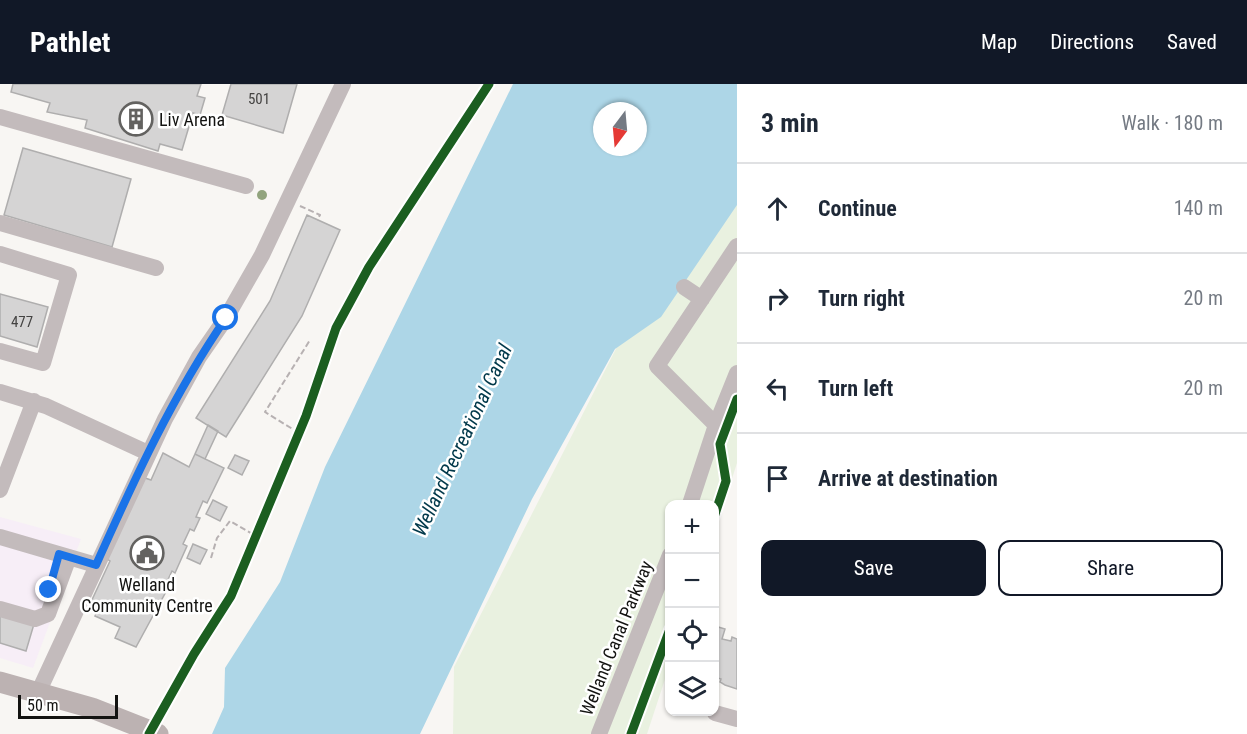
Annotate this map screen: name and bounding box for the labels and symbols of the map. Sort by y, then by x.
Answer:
house number: 501 [248,90,270,108]
building icon: Liv Arena [118,101,154,137]
north arrow [593,102,647,156]
place label: Liv Arena [159,109,225,130]
route start [212,304,238,330]
house number: 477 [11,313,33,331]
water label: Welland Recreational Canal [407,340,517,540]
public building icon: Welland Community Centre [129,535,165,571]
street label: Welland Canal Parkway [575,557,657,718]
place label: Welland Community Centre [81,574,213,616]
route end [35,576,61,602]
scale bar [18,692,118,720]

